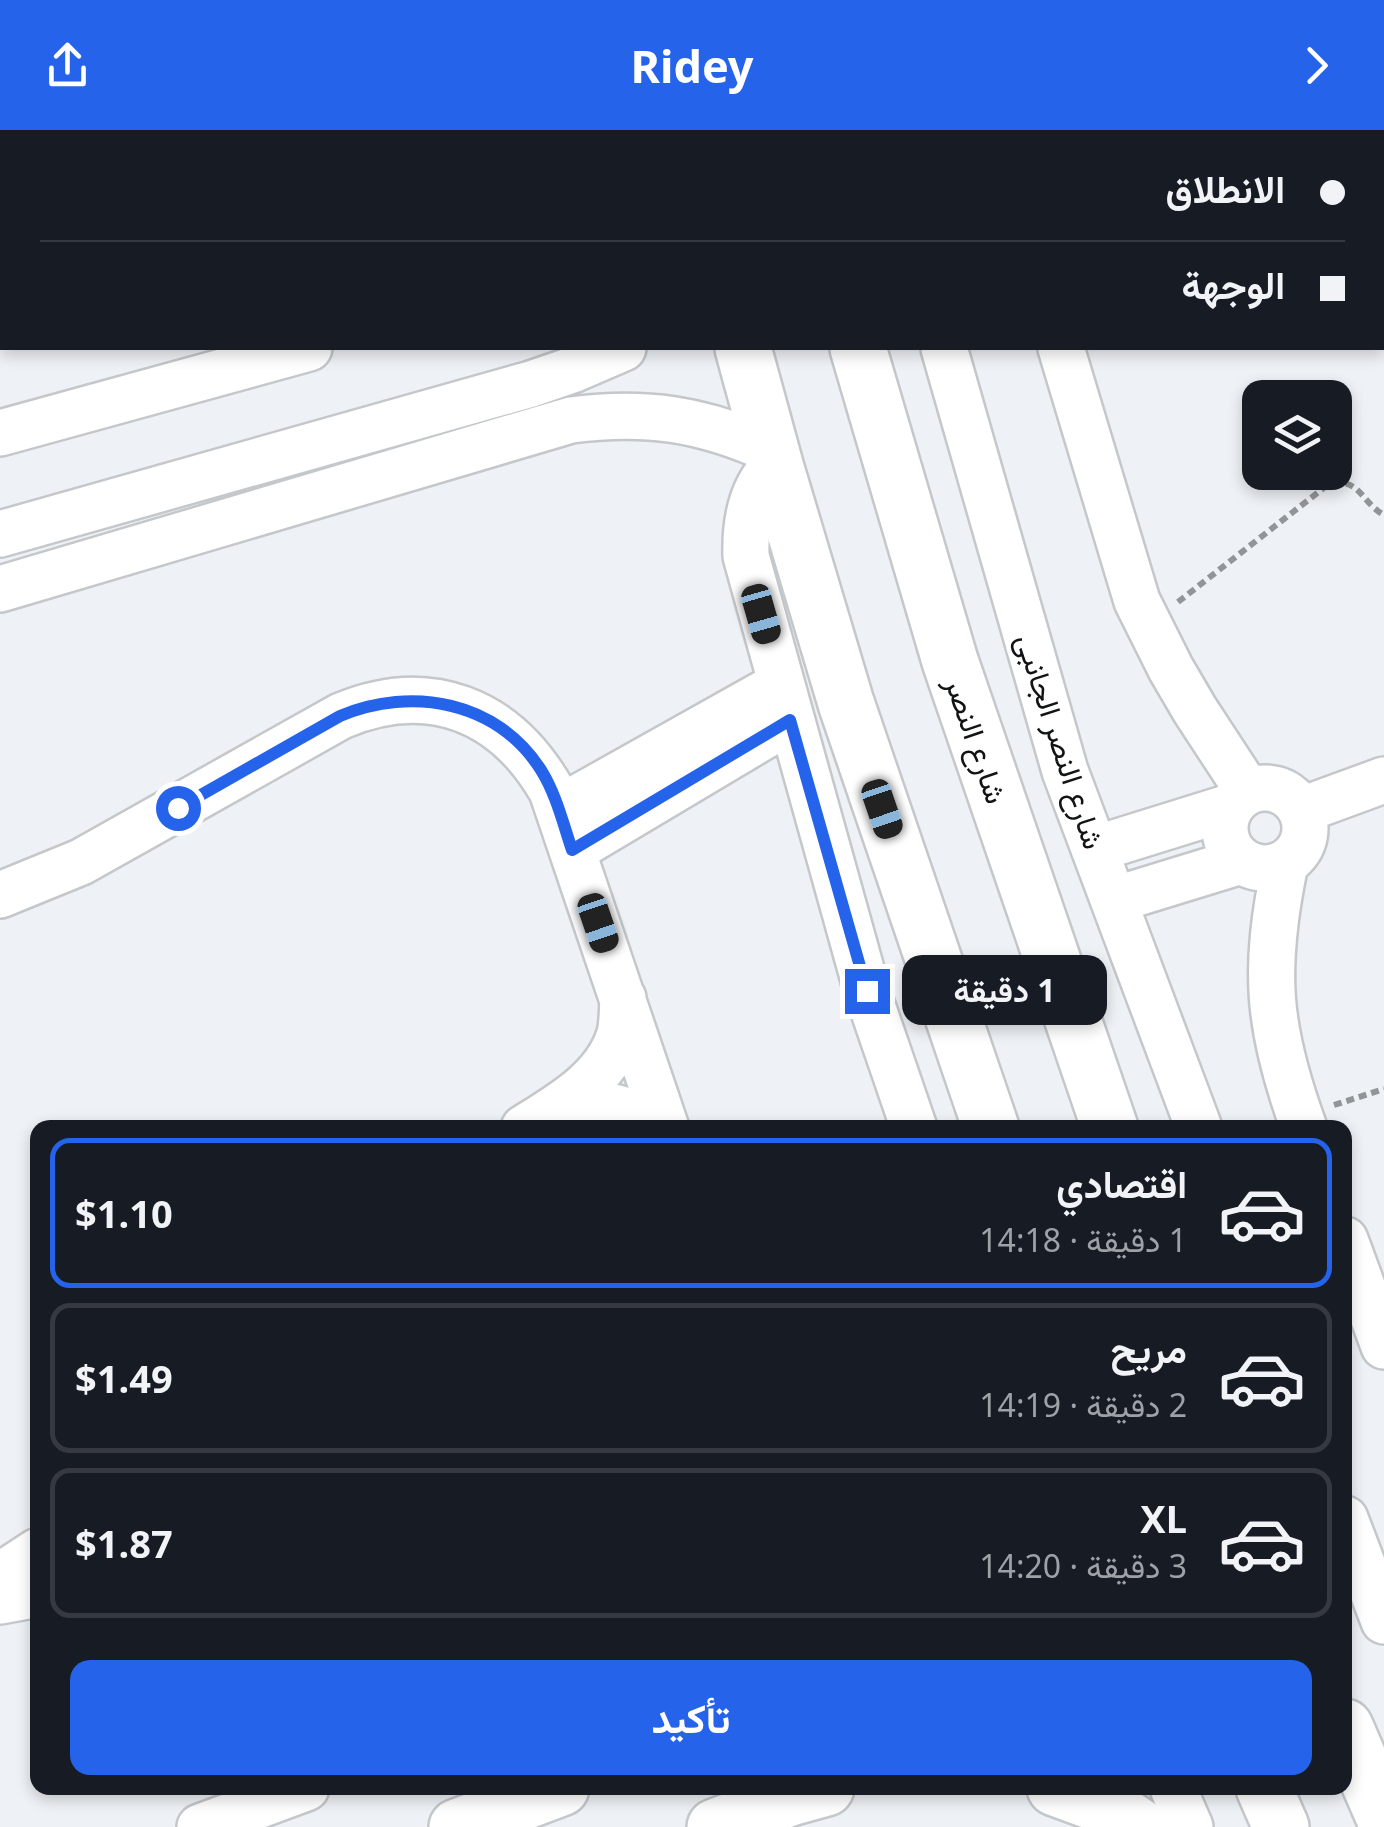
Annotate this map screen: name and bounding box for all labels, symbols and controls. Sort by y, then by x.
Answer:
text: Ridey [630,35,754,96]
icon: share [40,38,95,93]
icon: forward [1289,38,1344,93]
text: الانطلاق [1166,162,1285,214]
text: الوجهة [1182,258,1285,310]
map controls [1242,380,1352,490]
button: layers [1242,380,1352,490]
car [738,581,784,647]
street label: شارع النصر الجانبى [1006,628,1115,854]
street label: شارع النصر [935,670,1018,809]
car [858,776,906,842]
route start [156,786,201,831]
car [574,890,622,956]
callout: 1 دقيقة [902,956,1107,1026]
text: 1 دقيقة [953,968,1056,1011]
route end [845,969,890,1014]
text: اقتصادي [1056,1157,1187,1209]
icon: car [1217,1168,1307,1258]
text: $1.10 [75,1187,173,1239]
text: 1 دقيقة · 14:18 [979,1218,1187,1261]
text: مريح [1111,1322,1187,1374]
icon: car [1217,1333,1307,1423]
text: $1.49 [75,1352,173,1404]
text: 2 دقيقة · 14:19 [979,1383,1187,1426]
text: XL [1140,1492,1187,1544]
icon: car [1217,1498,1307,1588]
text: $1.87 [75,1517,173,1569]
text: 3 دقيقة · 14:20 [979,1544,1187,1587]
button: تأكيد [70,1660,1312,1775]

